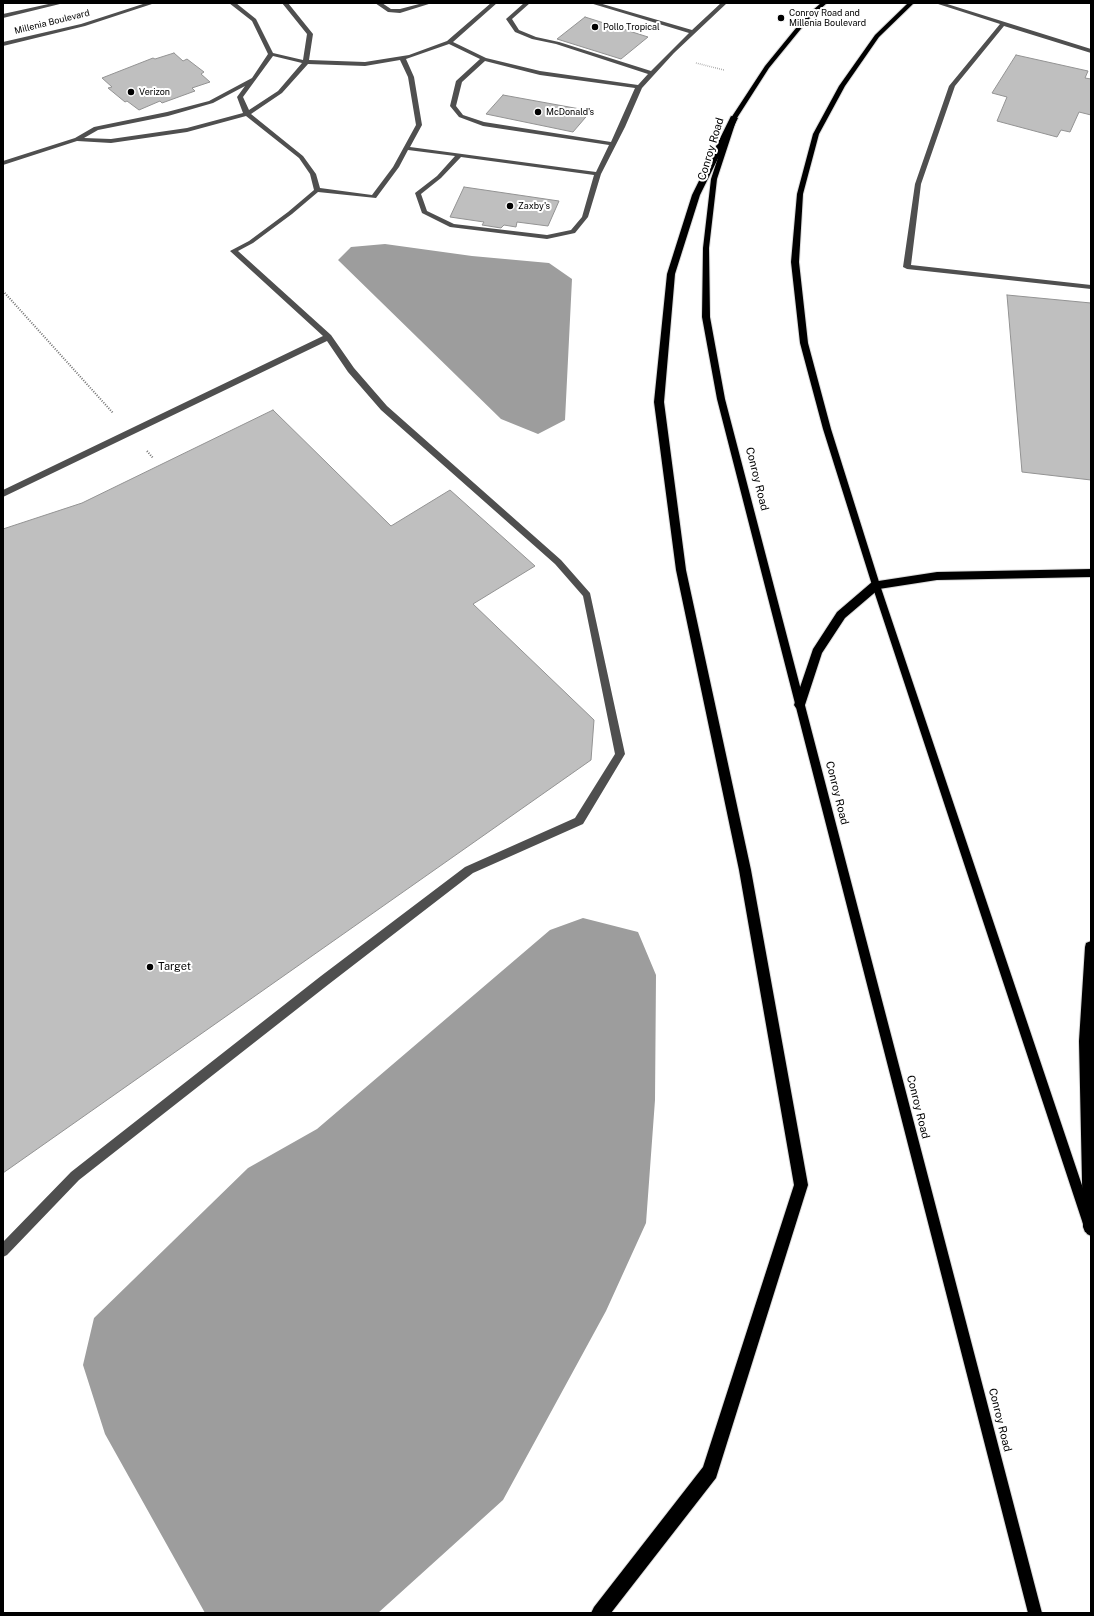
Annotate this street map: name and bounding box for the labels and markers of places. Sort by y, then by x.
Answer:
place label: Conroy Road and Millenia Boulevard [789,8,866,29]
marker: Conroy Road and Millenia Boulevard [776,13,786,23]
marker: Pollo Tropical [590,22,600,32]
place label: Pollo Tropical [603,22,660,32]
marker: Verizon [126,87,136,97]
place label: Verizon [139,87,170,97]
marker: McDonald's [533,107,543,117]
place label: McDonald's [546,107,594,117]
marker: Zaxby's [505,201,515,211]
place label: Zaxby's [518,201,550,211]
place label: Target [158,960,191,974]
marker: Target [145,962,155,972]

